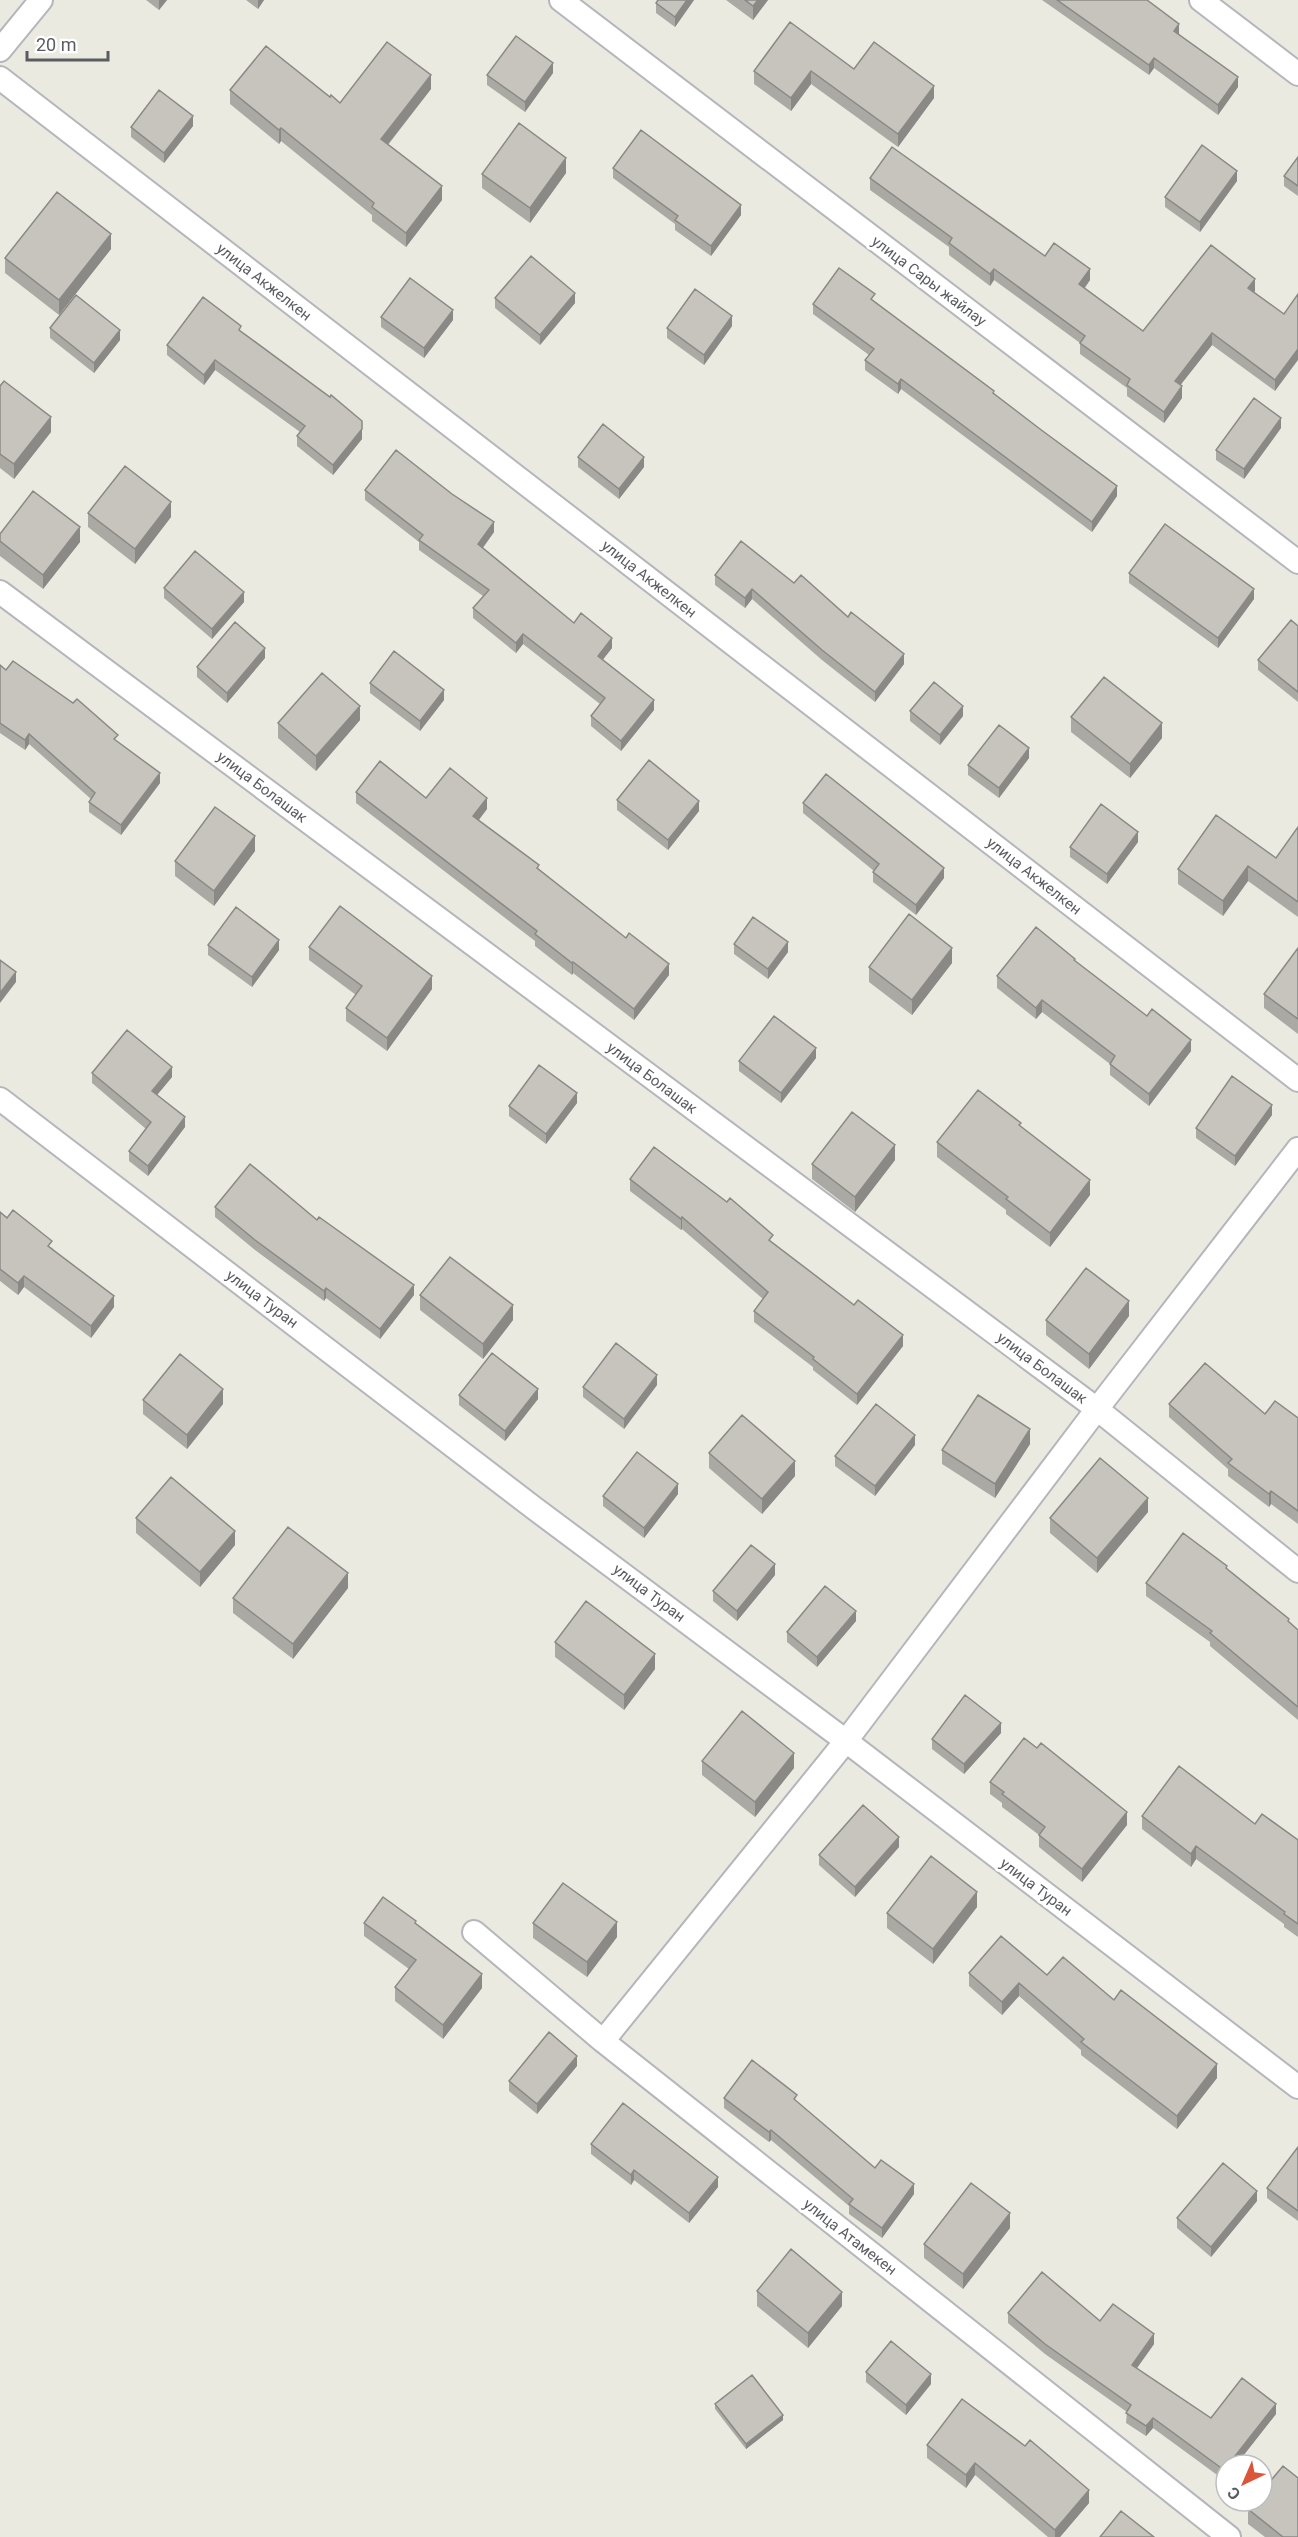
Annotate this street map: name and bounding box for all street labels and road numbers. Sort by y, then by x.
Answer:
street label: улица Сары жайлау [868,232,990,330]
street label: улица Акжелкен [213,239,315,325]
street label: улица Акжелкен [598,536,700,622]
street label: улица Болашак [213,747,311,827]
street label: улица Акжелкен [983,833,1085,919]
street label: улица Болашак [603,1038,701,1118]
street label: улица Туран [222,1266,302,1332]
street label: улица Болашак [993,1328,1091,1408]
street label: улица Туран [609,1560,689,1626]
street label: улица Туран [996,1854,1076,1920]
street label: улица Атамекен [800,2195,900,2279]

